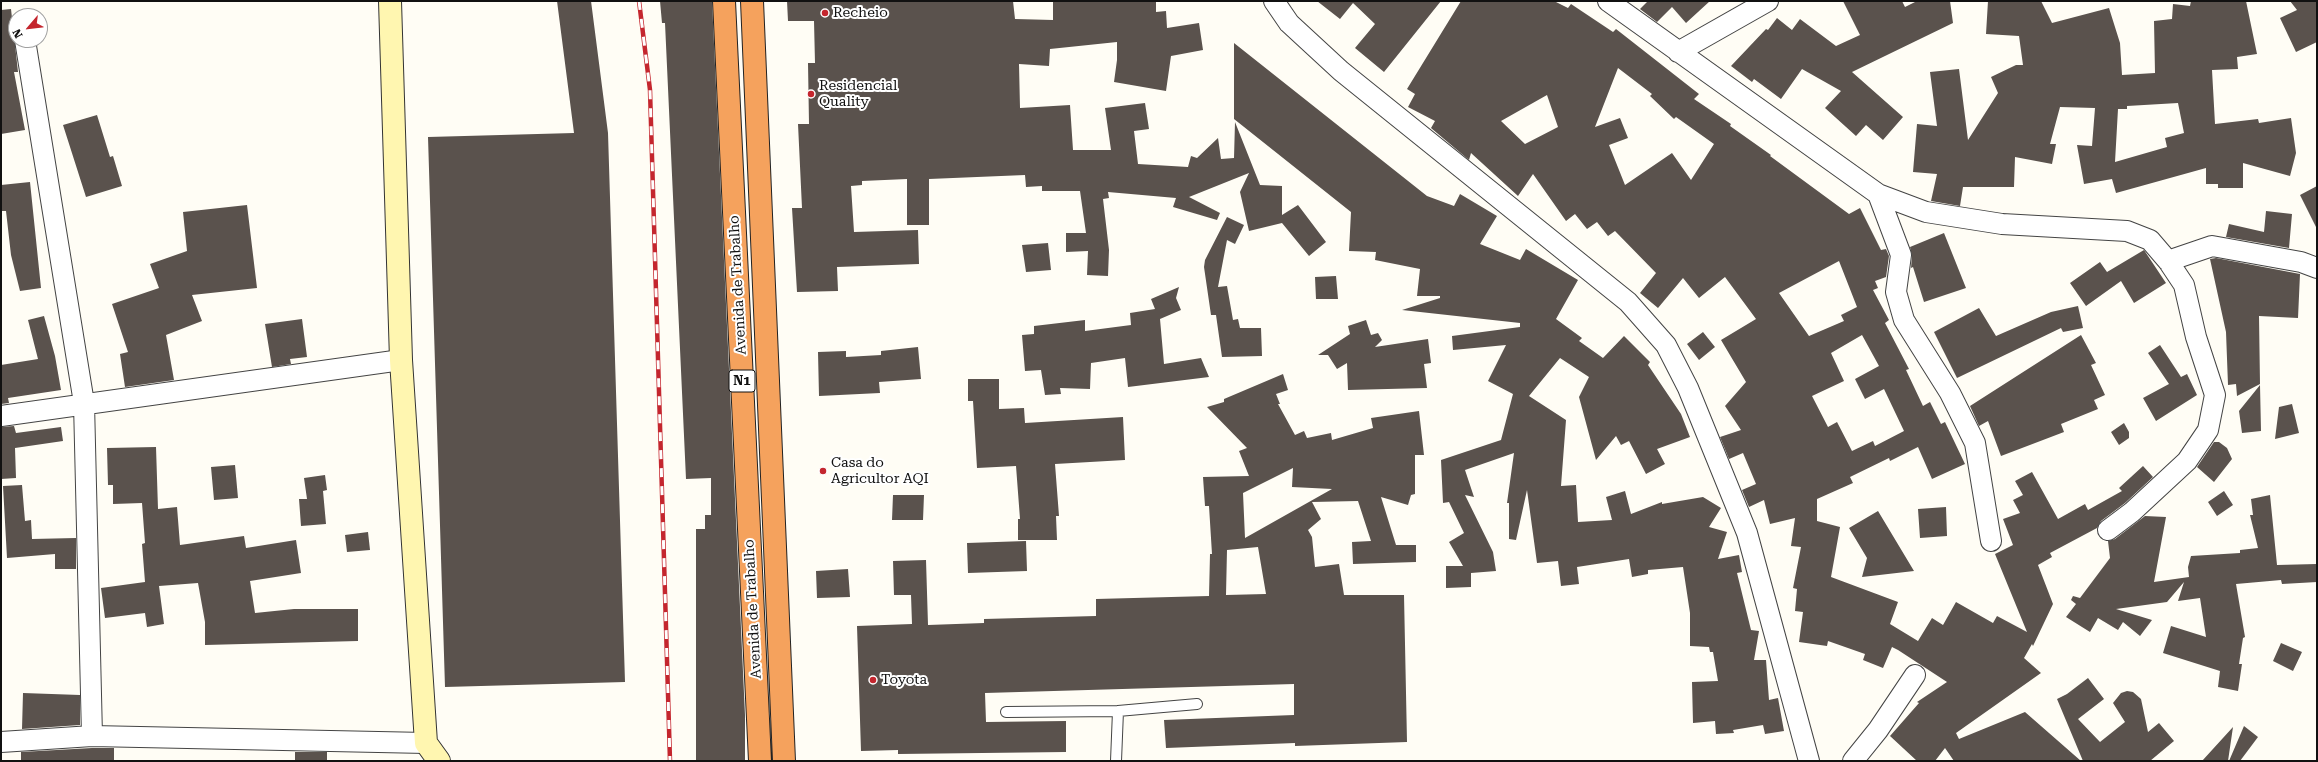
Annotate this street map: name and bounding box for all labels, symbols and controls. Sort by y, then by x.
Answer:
place label: Recheio [833,5,888,21]
north arrow [8,8,48,48]
marker: Recheio [820,8,830,18]
text: N [10,27,26,40]
place label: Residencial Quality [819,78,897,110]
marker: Residencial Quality [806,89,816,99]
street label: Avenida de Trabalho [726,215,750,355]
road number: N1 [729,370,755,392]
place label: Casa do Agricultor AQI [831,455,929,488]
marker: Casa do Agricultor AQI [818,466,828,476]
street label: Avenida de Trabalho [741,539,765,679]
place label: Toyota [881,672,927,688]
marker: Toyota [868,675,878,685]

